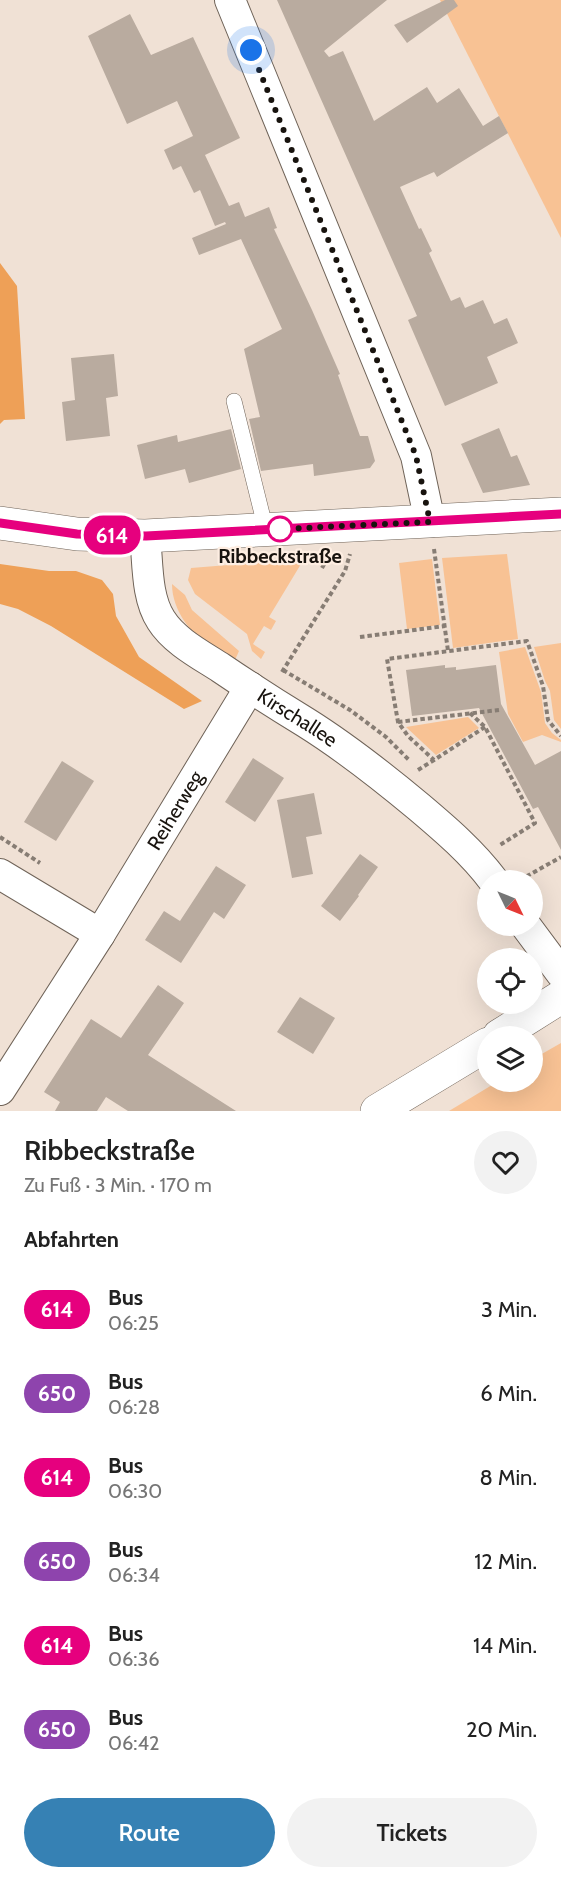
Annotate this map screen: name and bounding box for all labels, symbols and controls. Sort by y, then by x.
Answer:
your location [236,35,266,65]
line badge: 614 [78,516,146,554]
marker: Ribbeckstraße [267,516,293,542]
text: 614 [96,523,128,548]
place label: Ribbeckstraße [218,544,342,568]
street label: Kirschallee [253,683,342,752]
street label: Reiherweg [142,766,209,854]
north arrow [477,870,543,936]
map controls [477,870,543,1092]
button: locate [477,948,543,1014]
button: layers [477,1026,543,1092]
button: heart [474,1131,537,1194]
text: Ribbeckstraße [24,1133,195,1167]
text: Zu Fuß · 3 Min. · 170 m [24,1173,212,1197]
text: Abfahrten [24,1226,119,1253]
text: Bus [108,1284,143,1311]
text: 3 Min. [481,1296,537,1323]
text: 614 [41,1297,73,1322]
text: 06:25 [108,1311,159,1335]
text: Bus [108,1368,143,1395]
text: 6 Min. [480,1380,537,1407]
text: 650 [38,1381,76,1406]
text: 06:28 [108,1395,160,1419]
text: Bus [108,1452,143,1479]
text: 8 Min. [480,1464,537,1491]
text: 614 [41,1465,73,1490]
text: 06:30 [108,1479,162,1503]
text: Bus [108,1536,143,1563]
text: 12 Min. [474,1548,537,1575]
text: 650 [38,1549,76,1574]
text: 06:34 [108,1563,160,1587]
text: Bus [108,1620,143,1647]
text: 14 Min. [473,1632,537,1659]
text: 614 [41,1633,73,1658]
text: 06:36 [108,1647,160,1671]
text: Bus [108,1704,143,1731]
text: 20 Min. [466,1716,537,1743]
text: 650 [38,1717,76,1742]
text: 06:42 [108,1731,160,1755]
button: Route [24,1798,275,1867]
button: Tickets [287,1798,537,1867]

